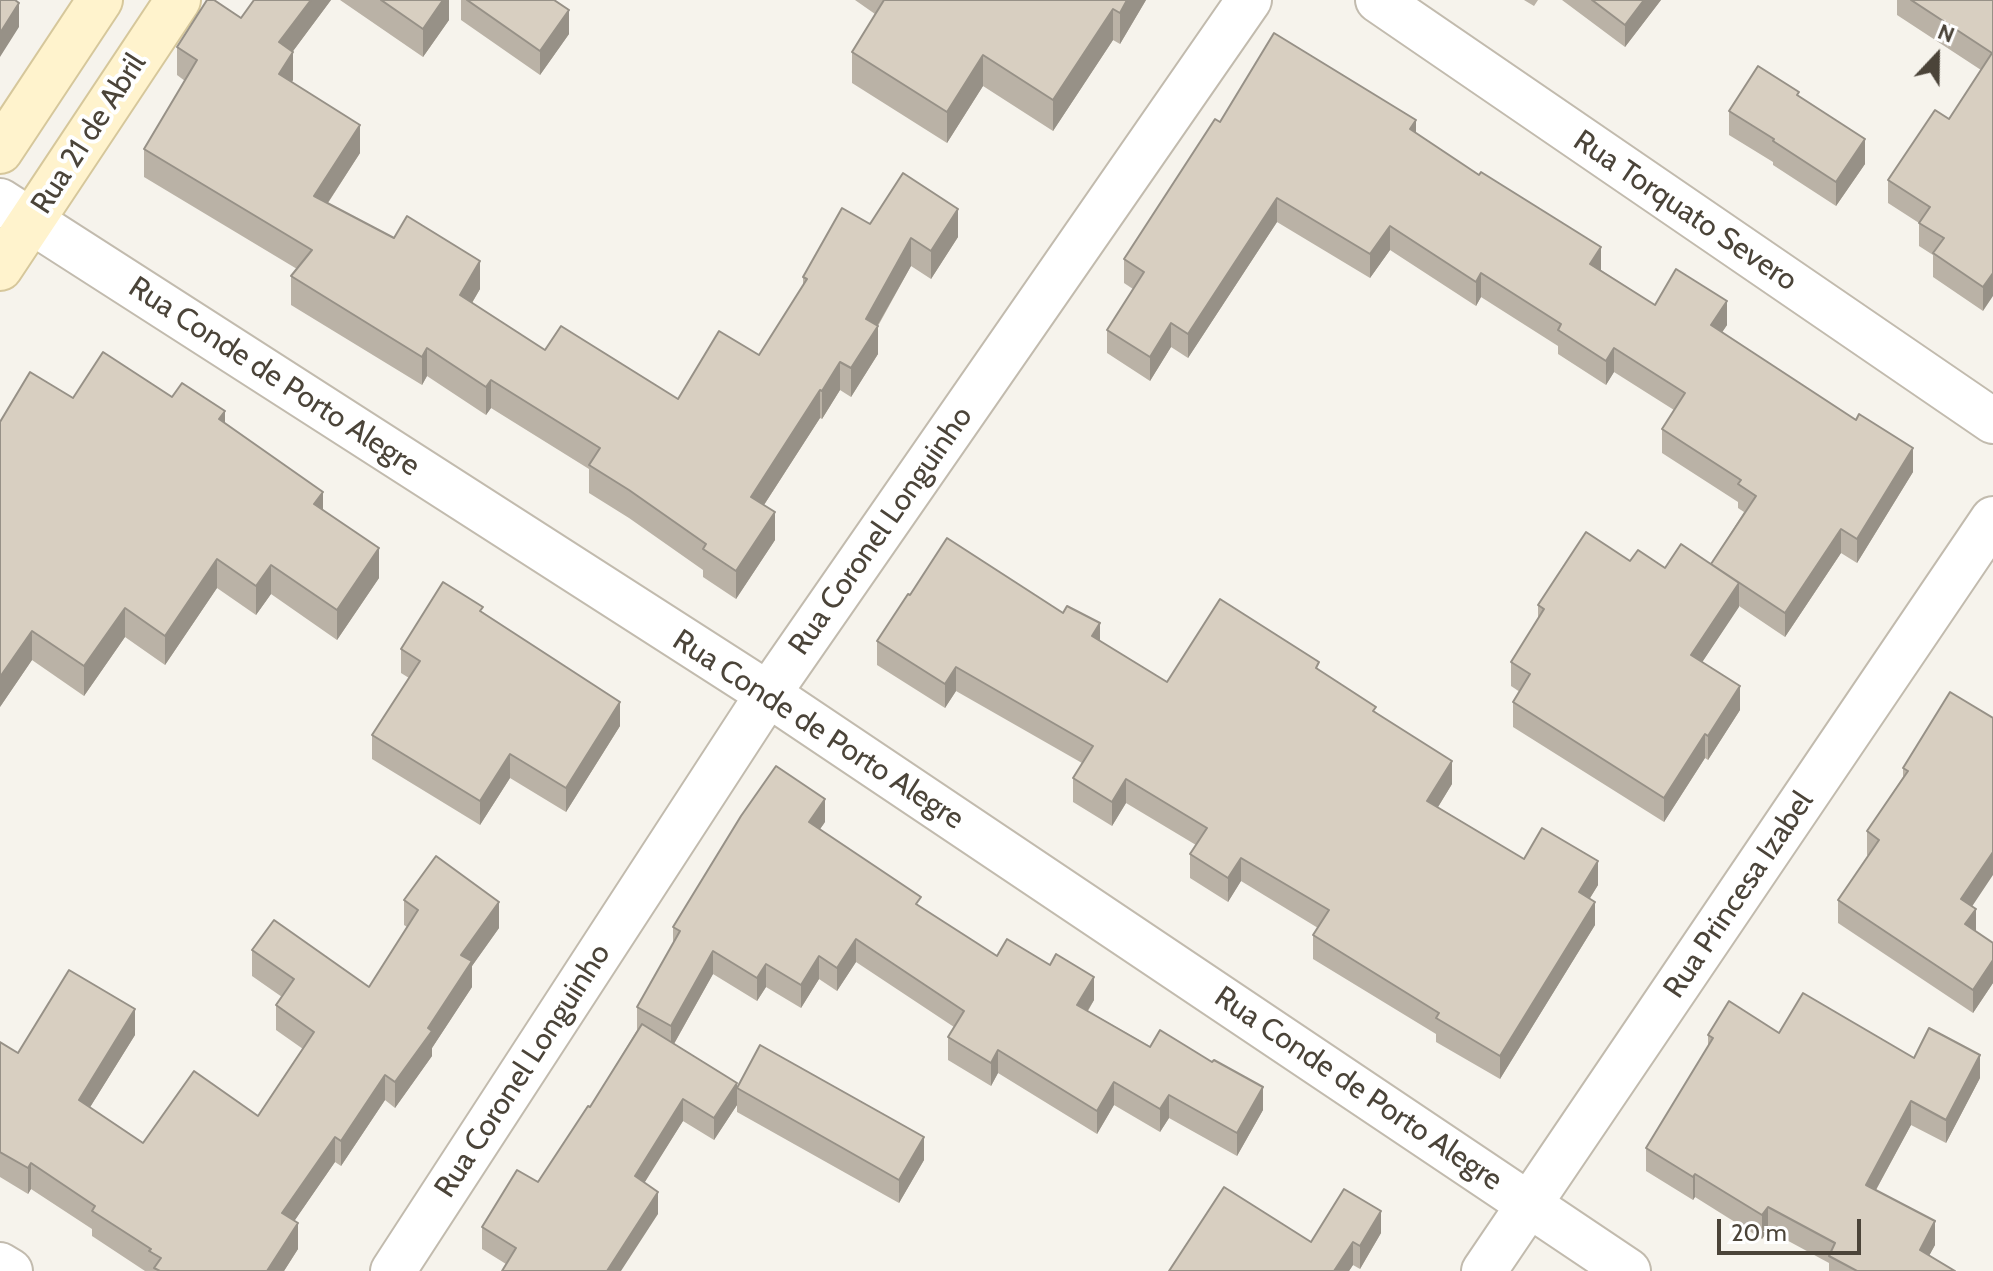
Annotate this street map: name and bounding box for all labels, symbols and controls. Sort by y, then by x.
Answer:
north arrow [1897,16,1977,96]
text: N [1934,18,1958,49]
street label: Rua 21 de Abril [24,47,154,221]
street label: Rua Torquato Severo [1566,123,1804,299]
street label: Rua Conde de Porto Alegre [122,269,426,485]
street label: Rua Coronel Longuinho [782,400,980,662]
street label: Rua Conde de Porto Alegre [666,622,970,838]
street label: Rua Princesa Izabel [1657,785,1821,1005]
street label: Rua Coronel Longuinho [427,937,619,1205]
street label: Rua Conde de Porto Alegre [1207,979,1509,1199]
scale bar [1721,1203,1865,1253]
text: 20 m [1731,1218,1787,1247]

